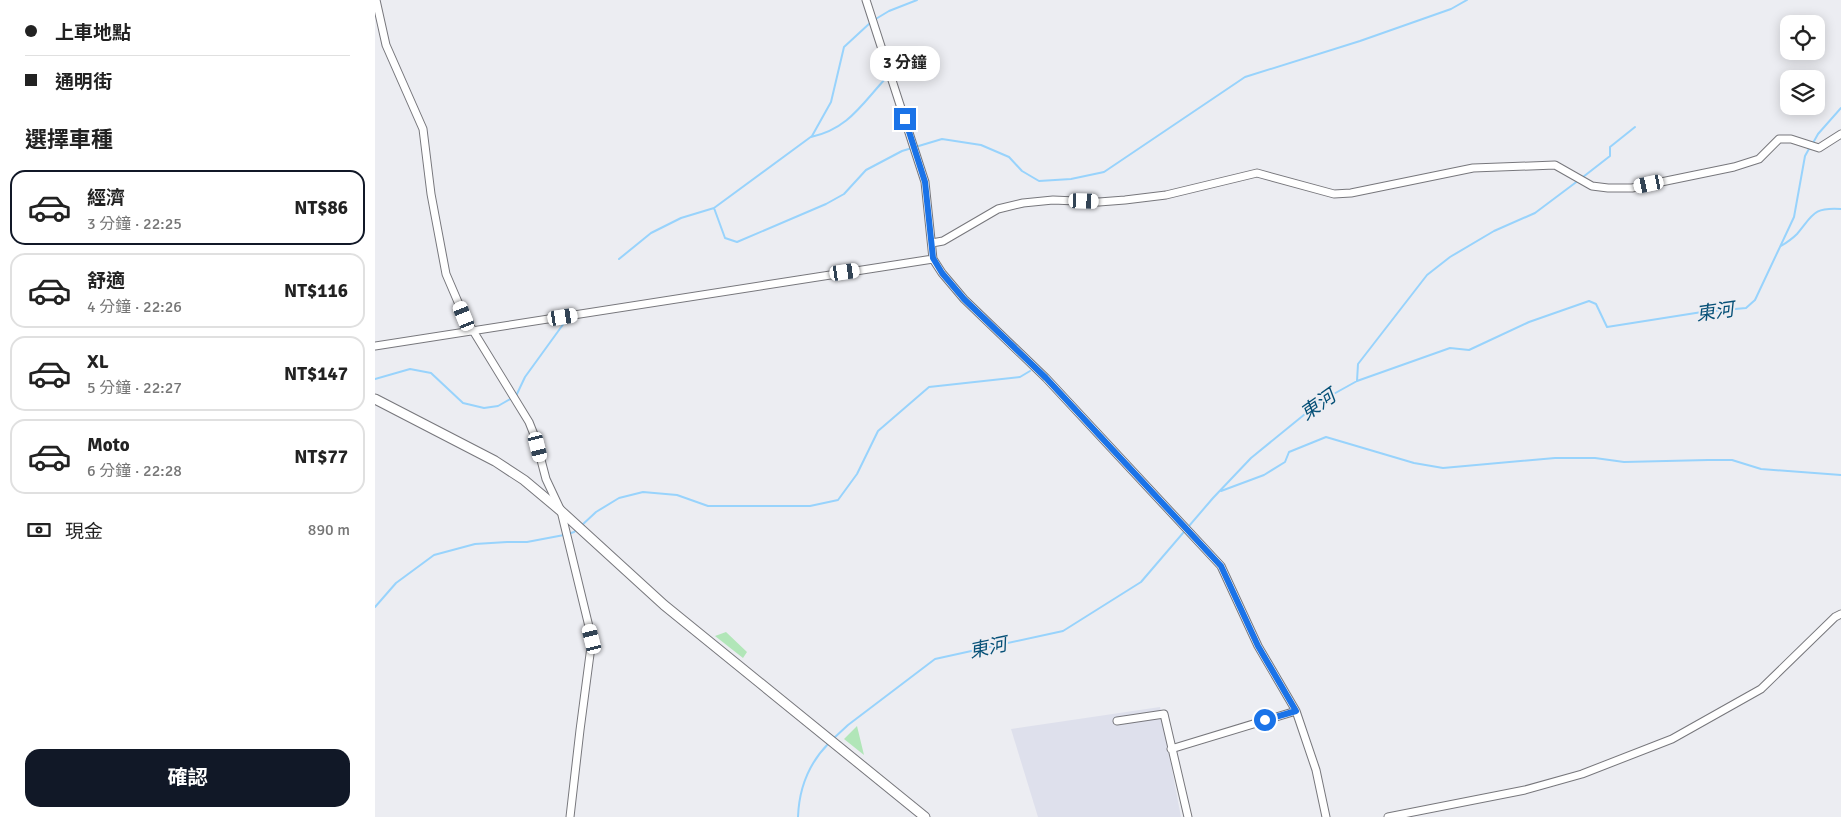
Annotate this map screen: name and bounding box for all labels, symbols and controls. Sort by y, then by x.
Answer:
map controls [1780,15,1825,115]
button: locate [1780,15,1825,60]
text: 上車地點 [55,21,131,45]
callout: 3 分鐘 [870,46,940,82]
text: 3 分鐘 [883,53,927,73]
text: 通明街 [55,70,112,94]
button: layers [1780,70,1825,115]
route end [894,108,916,130]
text: 選擇車種 [25,126,113,153]
car [1632,174,1665,194]
icon: car [27,185,72,230]
text: 經濟 [87,186,125,210]
car [1068,193,1099,209]
text: NT$86 [294,196,348,220]
text: 3 分鐘 · 22:25 [87,214,182,234]
car [829,262,860,282]
icon: car [27,268,72,313]
text: 舒適 [87,269,125,293]
text: NT$116 [284,279,348,303]
text: 4 分鐘 · 22:26 [87,297,182,317]
water label: 東河 [1695,297,1739,327]
car [451,299,476,333]
car [547,307,578,327]
text: XL [87,350,109,374]
icon: car [27,351,72,396]
text: NT$147 [284,362,348,386]
text: 5 分鐘 · 22:27 [87,378,182,398]
water label: 東河 [1296,382,1344,426]
car [527,431,548,463]
text: Moto [87,433,130,457]
icon: car [27,434,72,479]
text: NT$77 [294,445,348,469]
text: 6 分鐘 · 22:28 [87,461,182,481]
icon: cash [25,516,53,544]
text: 現金 [65,520,103,544]
text: 890 m [308,520,350,540]
car [581,623,602,655]
water label: 東河 [967,631,1013,664]
route start [1254,709,1276,731]
button: 確認 [25,749,350,807]

